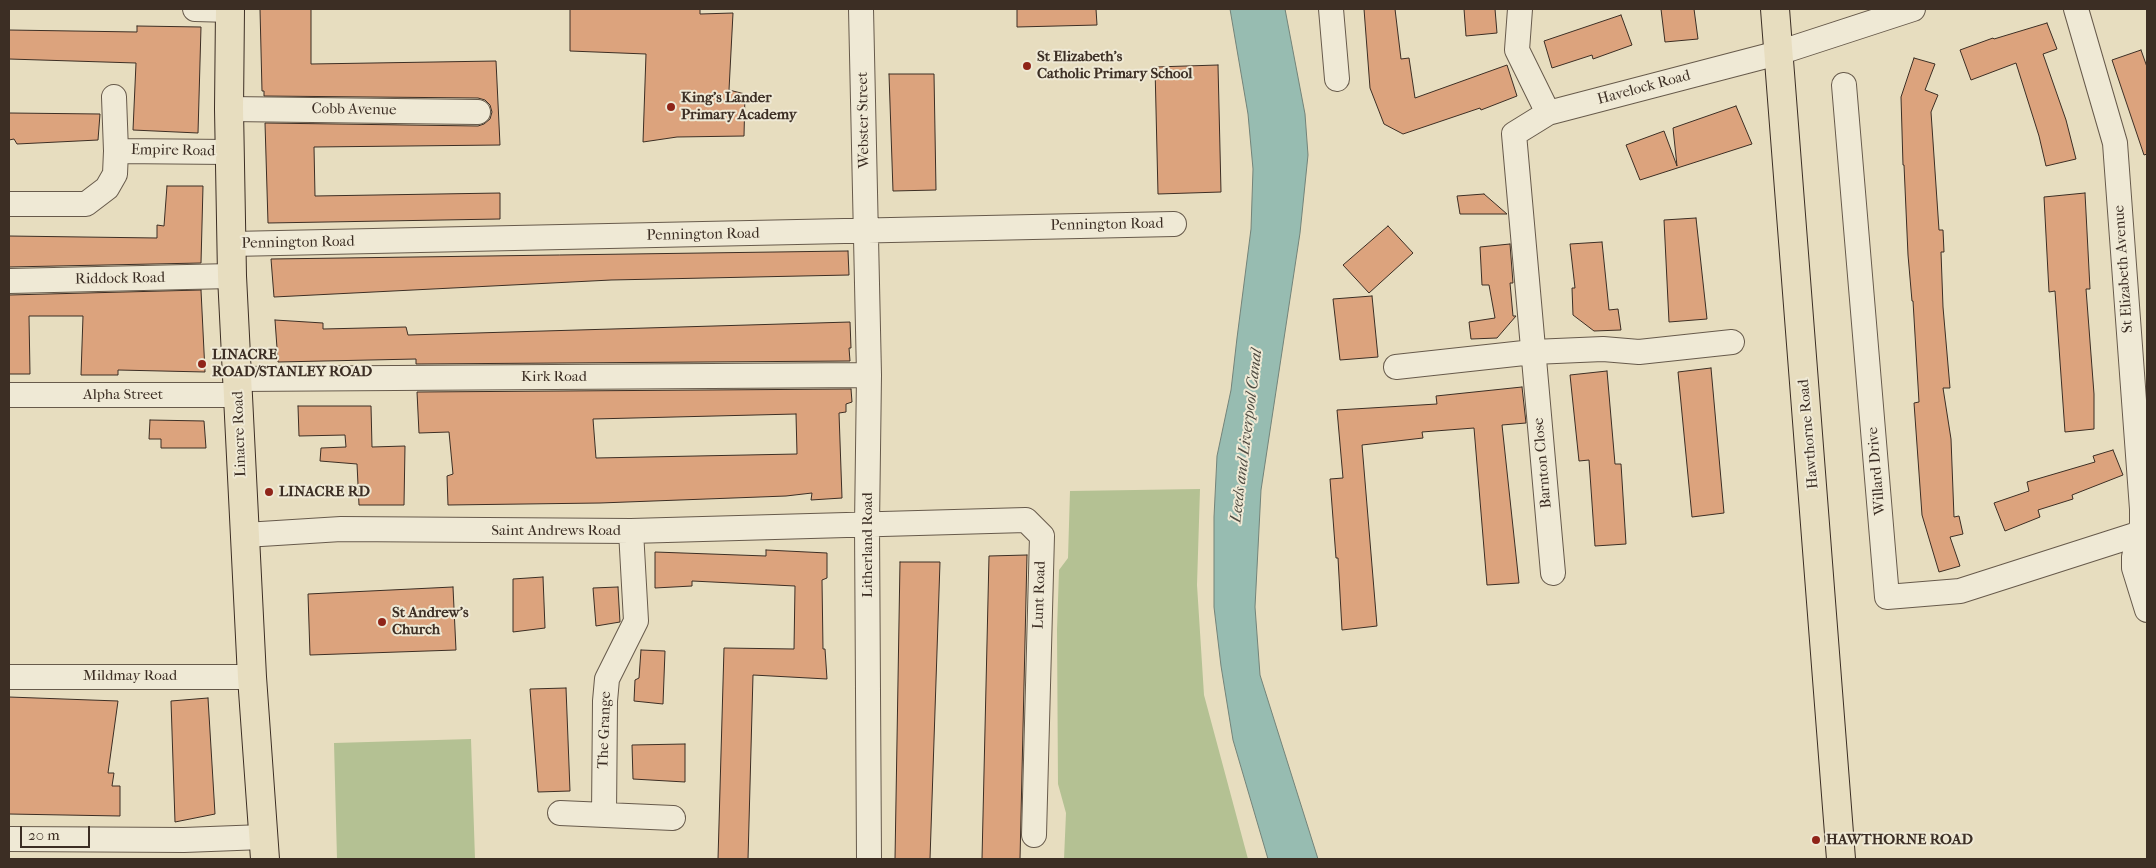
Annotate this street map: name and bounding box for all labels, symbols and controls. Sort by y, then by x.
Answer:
place label: St Elizabeth's Catholic Primary School [1037,48,1192,83]
marker: St Elizabeth's Catholic Primary School [1021,60,1033,72]
street label: Havelock Road [1595,67,1693,109]
street label: Webster Street [854,72,874,168]
place label: King's Lander Primary Academy [681,89,797,124]
street label: Cobb Avenue [311,100,397,120]
marker: King's Lander Primary Academy [665,101,677,113]
street label: Empire Road [131,141,215,161]
street label: St Elizabeth Avenue [2111,204,2137,334]
street label: Pennington Road [1050,215,1164,235]
street label: Pennington Road [646,225,760,245]
street label: Pennington Road [241,233,355,253]
street label: Riddock Road [75,269,165,289]
place label: LINACRE ROAD/STANLEY ROAD [212,346,372,381]
water label: Leeds and Liverpool Canal [1227,348,1267,524]
marker: LINACRE ROAD/STANLEY ROAD [196,358,208,370]
street label: Kirk Road [521,368,587,386]
street label: Hawthorne Road [1795,378,1823,490]
street label: Alpha Street [83,386,163,404]
street label: Linacre Road [230,391,250,477]
street label: Barnton Close [1530,417,1556,509]
street label: Willard Drive [1864,426,1890,516]
place label: LINACRE RD [279,483,370,501]
marker: LINACRE RD [263,486,275,498]
street label: Litherland Road [859,492,877,598]
street label: Saint Andrews Road [491,522,621,540]
street label: Lunt Road [1030,561,1050,629]
place label: St Andrew's Church [392,604,468,639]
marker: St Andrew's Church [376,616,388,628]
street label: Mildmay Road [83,667,177,685]
street label: The Grange [595,691,615,769]
scale bar [22,816,92,848]
text: 20 m [28,826,60,844]
place label: HAWTHORNE ROAD [1826,831,1973,849]
marker: HAWTHORNE ROAD [1810,834,1822,846]

